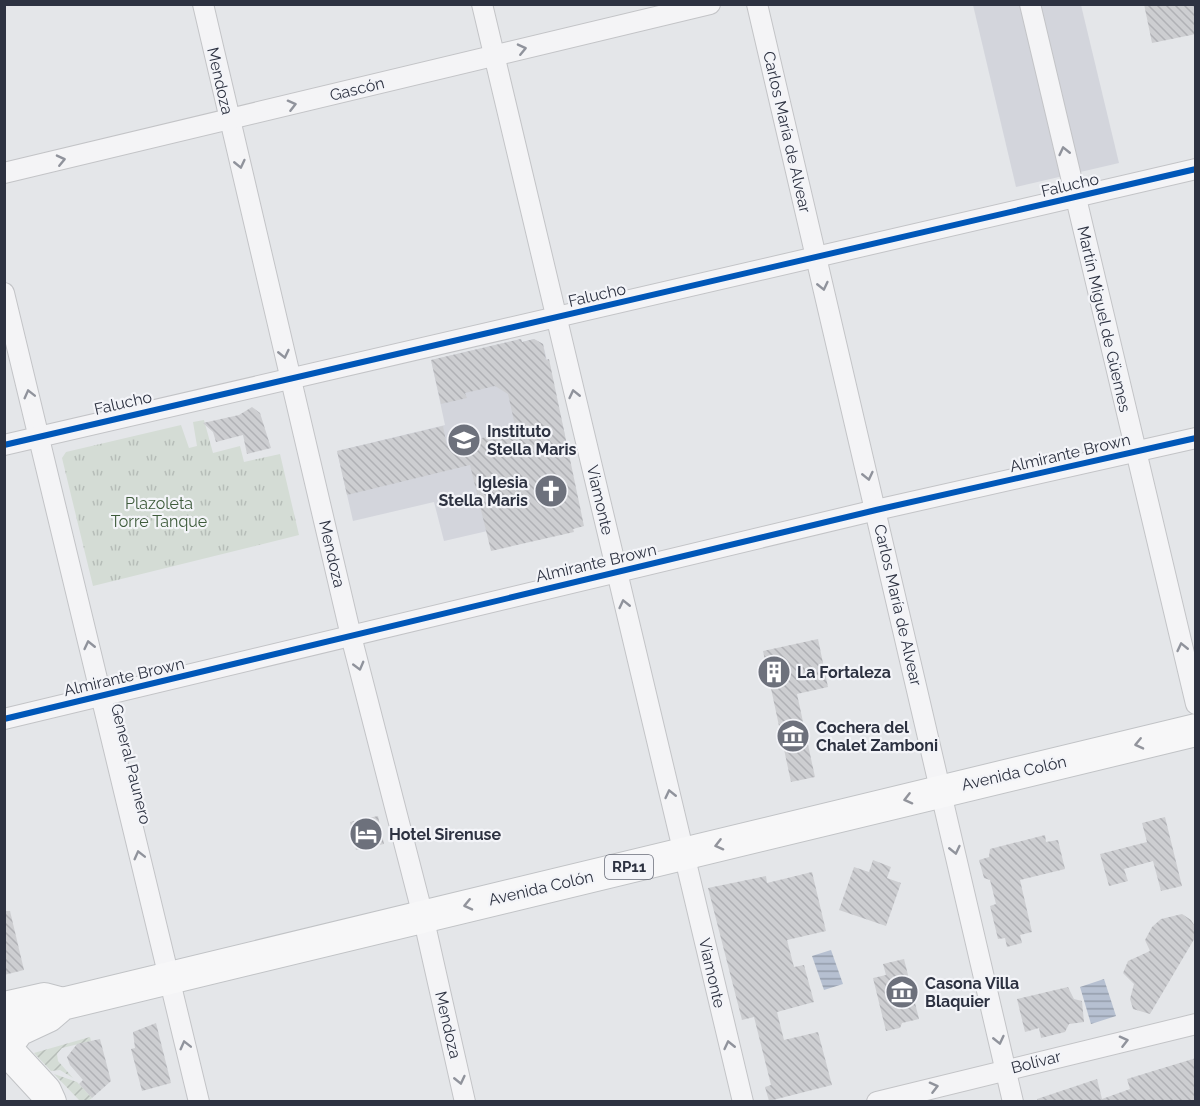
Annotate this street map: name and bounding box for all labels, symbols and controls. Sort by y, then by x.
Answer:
one-way arrow [517,44,527,57]
street label: Mendoza [203,45,237,117]
street label: Carlos María de Alvear [759,49,815,215]
street label: Gascón [328,73,386,105]
one-way arrow [287,100,297,113]
one-way arrow [1059,146,1072,156]
one-way arrow [56,154,66,167]
one-way arrow [232,159,245,169]
street label: Falucho [1039,169,1101,201]
street label: Martín Miguel de Güemes [1073,224,1135,414]
street label: Falucho [566,279,628,311]
one-way arrow [816,281,829,291]
one-way arrow [277,349,290,359]
street label: Falucho [92,387,154,419]
one-way arrow [23,389,36,399]
one-way arrow [569,389,582,399]
school or university icon: Instituto Stella Maris [446,422,482,458]
place label: Instituto Stella Maris [487,422,577,459]
street label: Almirante Brown [1008,430,1132,476]
street label: Viamonte [583,463,617,537]
one-way arrow [861,471,874,481]
place label: Iglesia Stella Maris [438,473,528,510]
church icon: Iglesia Stella Maris [533,473,569,509]
park label: Plazoleta Torre Tanque [111,494,207,531]
street label: Mendoza [315,518,349,590]
street label: Carlos María de Alvear [870,522,926,688]
street label: Almirante Brown [534,540,658,586]
one-way arrow [619,599,632,609]
one-way arrow [83,640,96,650]
one-way arrow [1176,642,1189,652]
street label: Almirante Brown [62,654,186,700]
building icon: La Fortaleza [756,654,792,690]
one-way arrow [351,661,364,671]
place label: La Fortaleza [797,663,891,682]
street label: General Paunero [107,702,155,826]
museum icon: Cochera del Chalet Zamboni [775,718,811,754]
place label: Cochera del Chalet Zamboni [816,718,938,755]
one-way arrow [1134,736,1144,749]
street label: Avenida Colón [960,752,1068,794]
one-way arrow [664,789,677,799]
one-way arrow [903,791,913,804]
hotel icon: Hotel Sirenuse [348,816,384,852]
place label: Hotel Sirenuse [389,825,501,844]
one-way arrow [714,837,724,850]
one-way arrow [947,845,960,855]
one-way arrow [134,850,147,860]
road number: RP11 [605,855,653,879]
street label: Avenida Colón [487,867,595,909]
one-way arrow [463,898,473,911]
street label: Viamonte [695,936,729,1010]
museum icon: Casona Villa Blaquier [884,974,920,1010]
place label: Casona Villa Blaquier [925,974,1019,1011]
street label: Mendoza [431,989,465,1061]
one-way arrow [991,1035,1004,1045]
one-way arrow [1118,1036,1128,1049]
one-way arrow [180,1040,193,1050]
one-way arrow [724,1040,737,1050]
street label: Bolívar [1009,1047,1063,1077]
one-way arrow [453,1074,466,1084]
one-way arrow [929,1082,939,1095]

